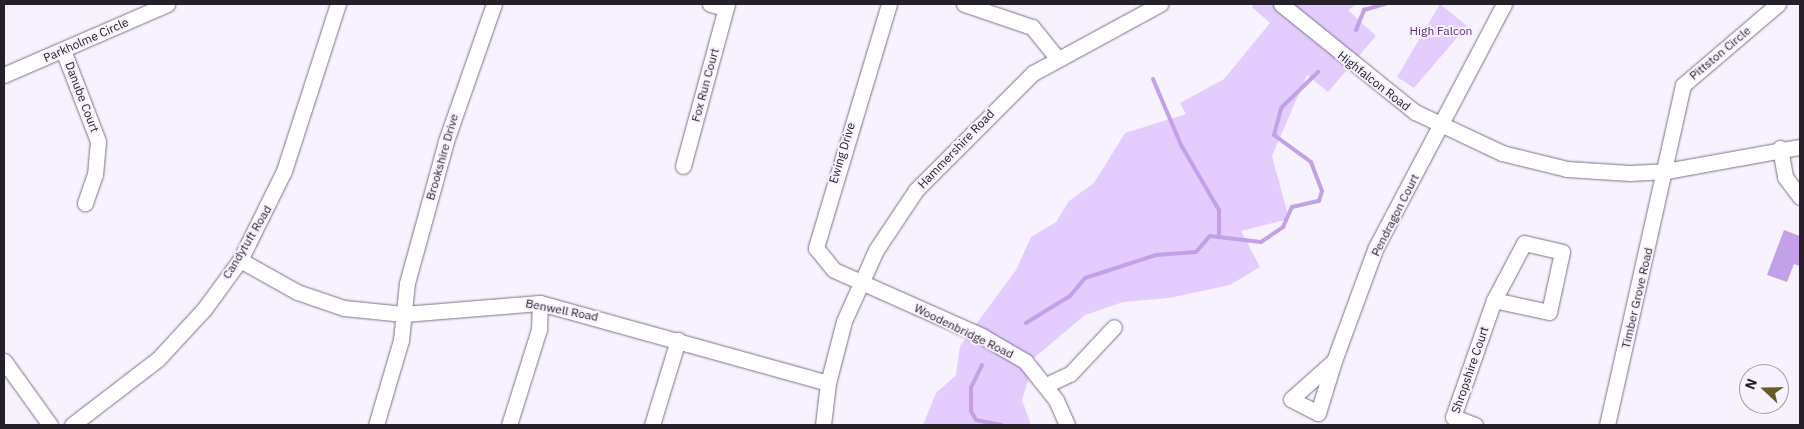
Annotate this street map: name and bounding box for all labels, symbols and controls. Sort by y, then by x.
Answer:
street label: Parkholme Circle [41,15,131,65]
street label: Pittston Circle [1686,23,1754,83]
park label: High Falcon [1410,24,1472,38]
street label: Fox Run Court [688,47,722,123]
street label: Highfalcon Road [1335,48,1413,114]
street label: Danube Court [62,60,102,134]
street label: Hammershire Road [915,107,997,191]
street label: Brookshire Drive [423,112,461,202]
street label: Ewing Drive [826,121,858,185]
street label: Pendragon Court [1368,171,1422,259]
street label: Candytuft Road [219,203,275,281]
street label: Timber Grove Road [1618,246,1656,350]
street label: Benwell Road [524,296,600,324]
street label: Woodenbridge Road [912,301,1016,361]
street label: Shropshire Court [1448,325,1492,415]
north arrow [1739,364,1789,414]
text: N [1741,376,1761,392]

